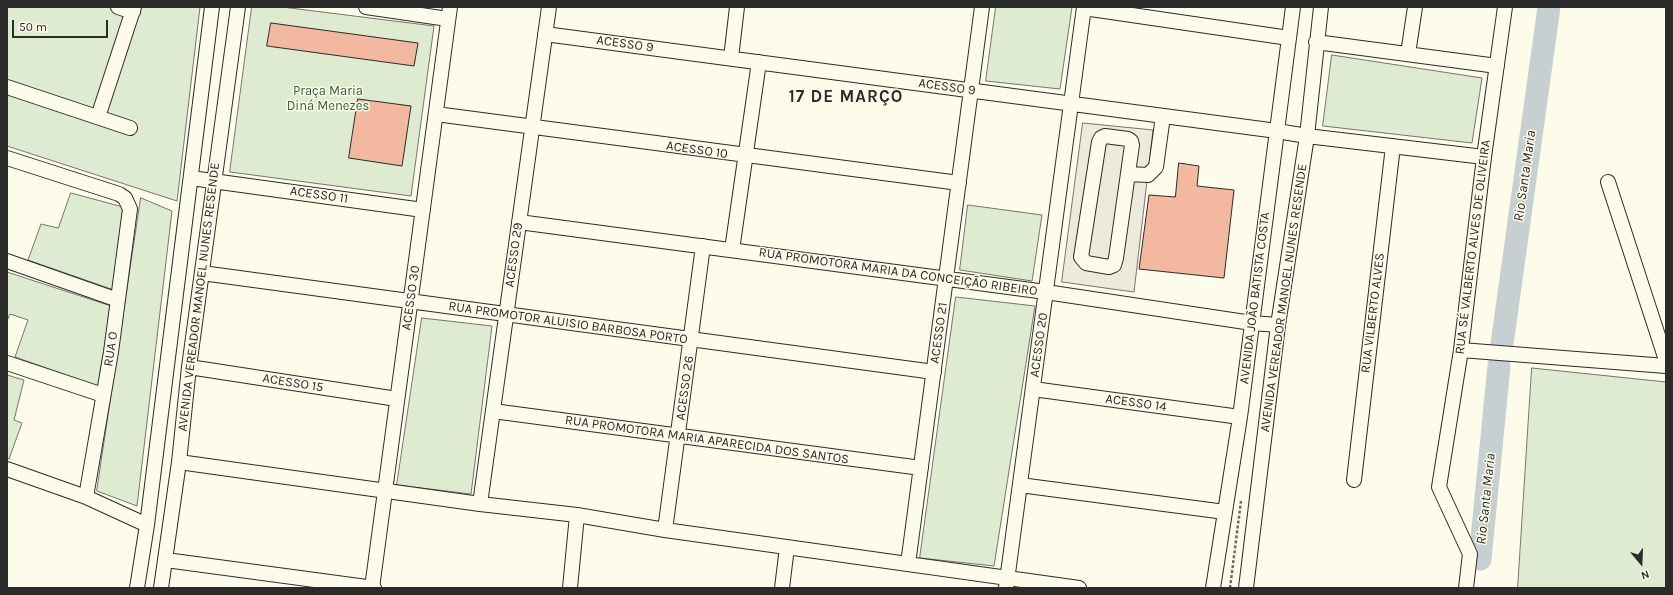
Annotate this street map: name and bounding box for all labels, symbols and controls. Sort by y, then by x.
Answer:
scale bar [14,12,110,38]
text: 50 m [19,20,47,34]
street label: ACESSO 9 [595,32,655,56]
street label: ACESSO 9 [917,75,977,99]
park label: Praça Maria Diná Menezes [287,83,369,114]
district label: 17 DE MARÇO [789,87,903,107]
water label: Rio Santa Maria [1510,129,1540,223]
street label: ACESSO 10 [665,138,729,162]
street label: RUA SÉ VALBERTO ALVES DE OLIVEIRA [1452,139,1494,355]
street label: AVENIDA VEREADOR MANOEL NUNES RESENDE [175,162,223,432]
street label: AVENIDA VEREADOR MANOEL NUNES RESENDE [1257,163,1311,433]
street label: ACESSO 11 [289,183,349,207]
street label: AVENIDA JOÃO BATISTA COSTA [1237,211,1273,385]
street label: ACESSO 29 [502,222,526,288]
street label: RUA PROMOTORA MARIA DA CONCEIÇÃO RIBEIRO [758,245,1038,299]
street label: RUA VILBERTO ALVES [1358,252,1388,374]
street label: ACESSO 30 [399,265,423,331]
street label: RUA PROMOTOR ALUISIO BARBOSA PORTO [447,298,689,348]
street label: ACESSO 21 [927,301,951,365]
street label: ACESSO 20 [1027,312,1051,378]
street label: RUA O [101,330,121,368]
street label: ACESSO 26 [673,355,697,421]
street label: ACESSO 15 [261,370,325,396]
street label: ACESSO 14 [1104,391,1168,415]
street label: RUA PROMOTORA MARIA APARECIDA DOS SANTOS [564,412,850,468]
water label: Rio Santa Maria [1473,452,1499,546]
north arrow [1621,543,1661,583]
text: N [1639,567,1651,582]

